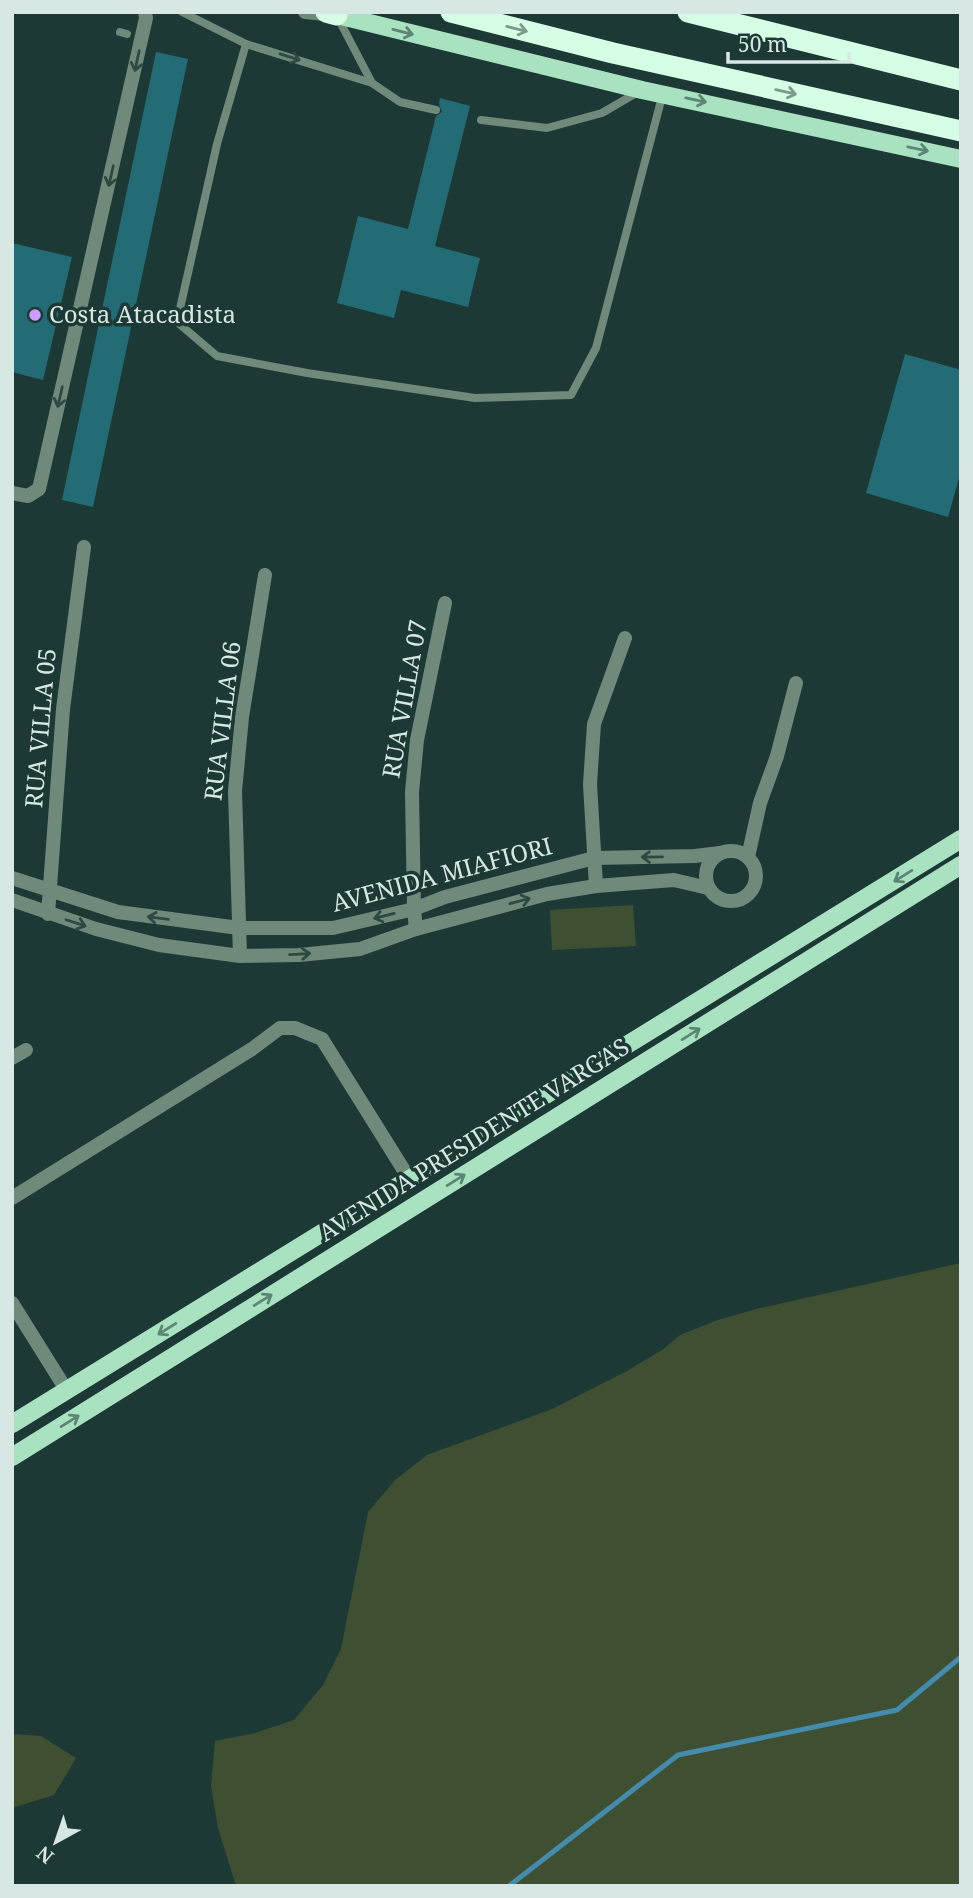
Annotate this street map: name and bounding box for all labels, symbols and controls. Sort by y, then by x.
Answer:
scale bar [728,21,849,65]
one-way arrow [505,23,528,36]
one-way arrow [391,25,414,39]
text: 50 m [738,30,787,58]
one-way arrow [130,49,143,72]
one-way arrow [278,52,300,65]
one-way arrow [774,86,797,99]
one-way arrow [684,94,707,108]
one-way arrow [906,143,929,157]
one-way arrow [104,164,117,187]
place label: Costa Atacadista [49,297,236,330]
marker: Costa Atacadista [27,307,43,323]
one-way arrow [53,386,66,408]
street label: RUA VILLA 07 [373,617,434,781]
street label: RUA VILLA 06 [195,639,248,802]
street label: RUA VILLA 05 [16,647,63,809]
street label: AVENIDA MIAFIORI [328,828,555,919]
one-way arrow [641,850,664,864]
one-way arrow [893,869,913,883]
one-way arrow [509,894,531,907]
one-way arrow [373,910,396,923]
one-way arrow [148,911,170,924]
one-way arrow [65,918,87,930]
one-way arrow [288,948,311,961]
one-way arrow [681,1026,701,1040]
street label: AVENIDA PRESIDENTE VARGAS [312,1029,635,1248]
one-way arrow [446,1173,466,1187]
one-way arrow [253,1293,273,1307]
one-way arrow [157,1322,177,1336]
one-way arrow [60,1413,80,1427]
north arrow [21,1807,91,1877]
text: N [31,1840,59,1870]

